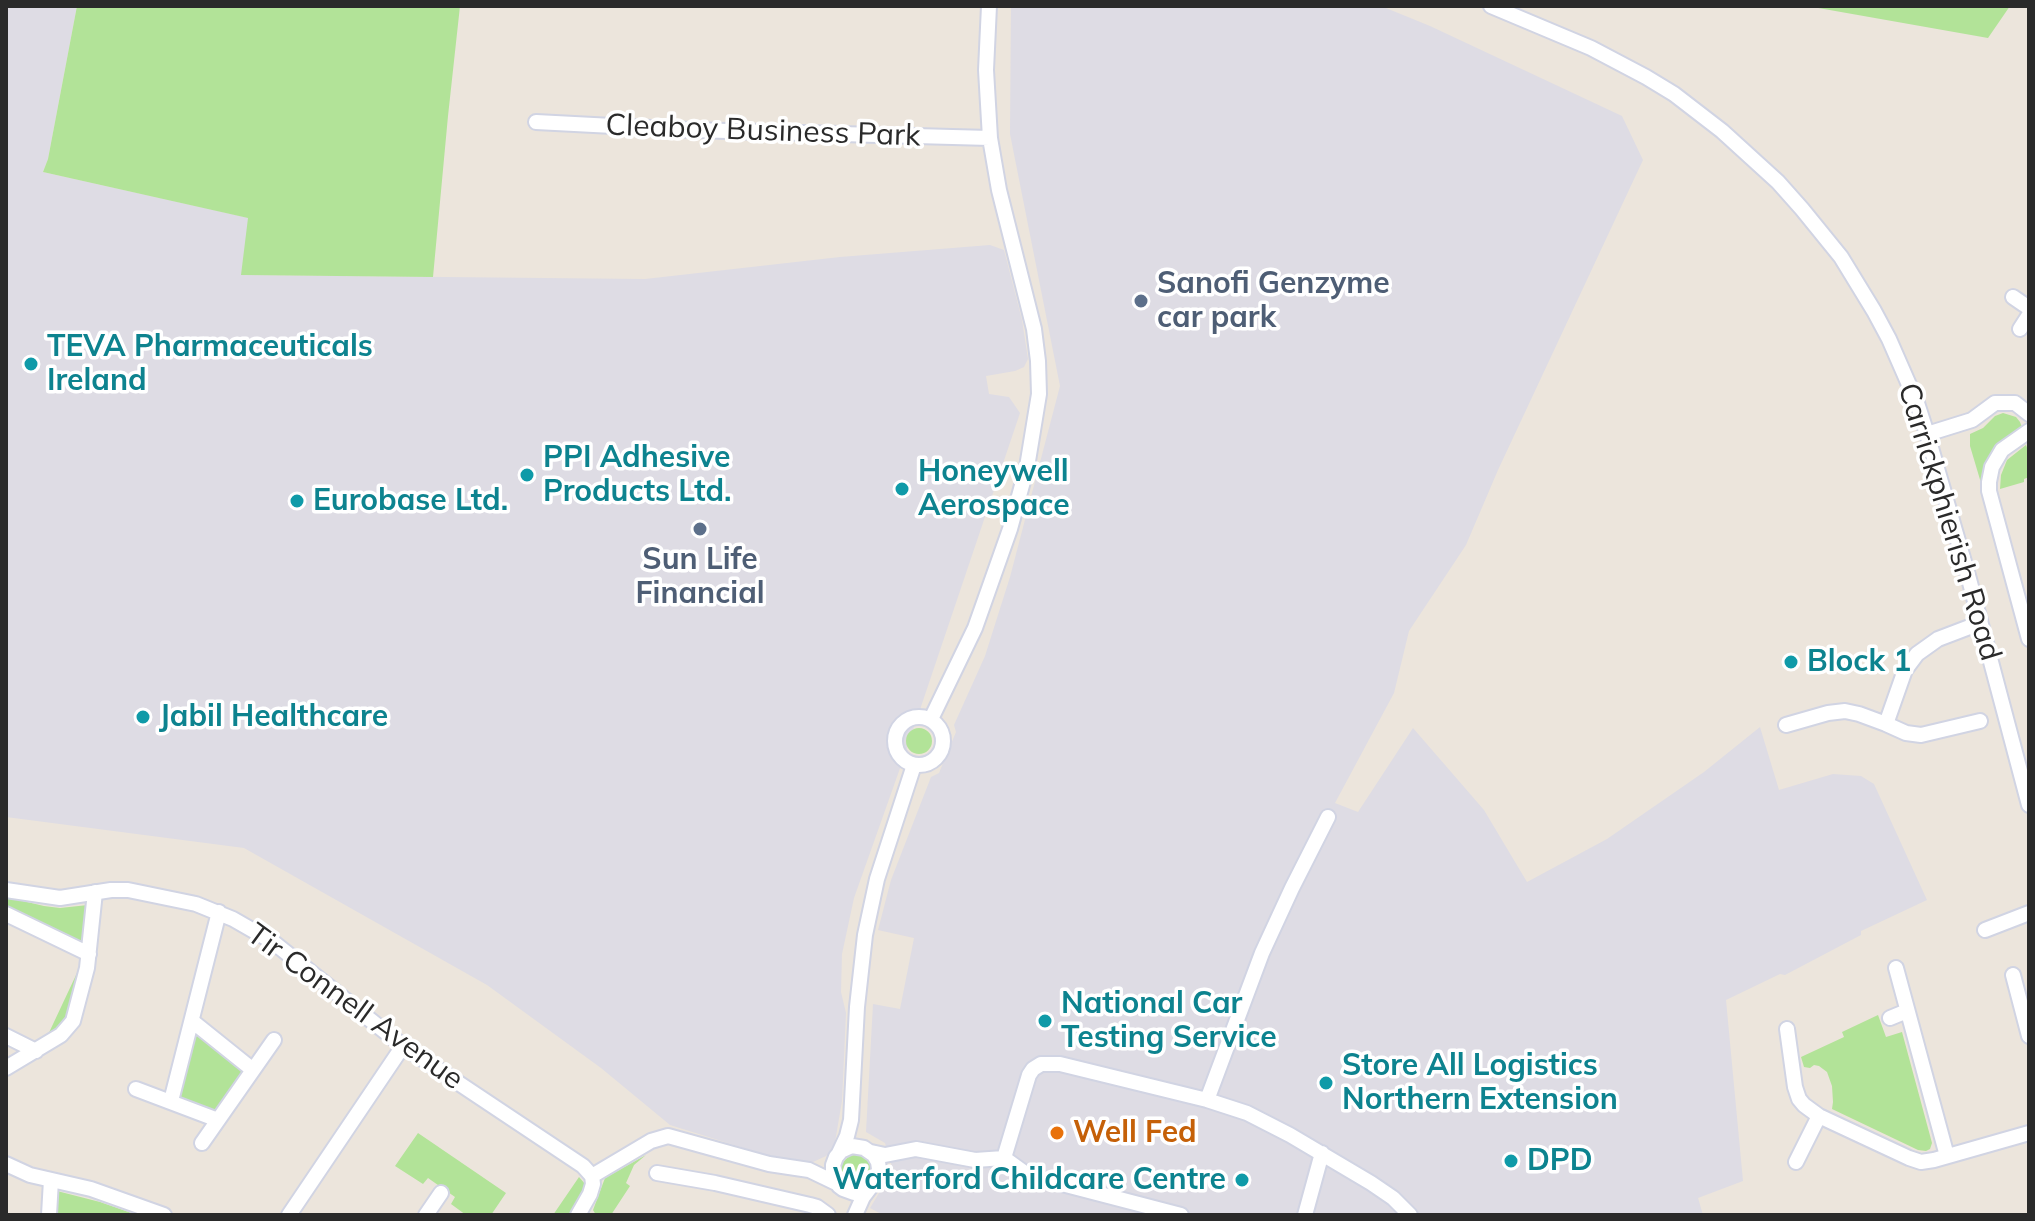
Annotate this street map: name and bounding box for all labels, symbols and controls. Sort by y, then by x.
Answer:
street label: Cleaboy Business Park [605,108,921,154]
place label: Sanofi Genzyme car park [1157,266,1390,336]
marker: Sanofi Genzyme car park [1132,292,1150,310]
place label: TEVA Pharmaceuticals Ireland [47,329,373,400]
marker: TEVA Pharmaceuticals Ireland [22,355,40,373]
street label: Carrickphierish Road [1890,379,2008,665]
place label: PPI Adhesive Products Ltd. [543,440,731,510]
place label: Honeywell Aerospace [918,454,1070,524]
marker: PPI Adhesive Products Ltd. [518,466,536,484]
marker: Honeywell Aerospace [893,480,911,498]
place label: Eurobase Ltd. [313,483,508,519]
marker: Eurobase Ltd. [288,492,306,510]
marker: Sun Life Financial [691,520,709,538]
place label: Sun Life Financial [635,542,765,612]
place label: Block 1 [1807,644,1911,680]
marker: Block 1 [1782,653,1800,671]
place label: Jabil Healthcare [159,699,388,735]
marker: Jabil Healthcare [134,708,152,726]
street label: Tir Connell Avenue [240,916,470,1098]
place label: National Car Testing Service [1061,986,1277,1056]
marker: National Car Testing Service [1036,1012,1054,1030]
place label: Store All Logistics Northern Extension [1342,1048,1618,1118]
marker: Store All Logistics Northern Extension [1317,1074,1335,1092]
place label: Well Fed [1073,1115,1197,1151]
marker: Well Fed [1048,1124,1066,1142]
place label: DPD [1527,1143,1593,1179]
marker: DPD [1502,1152,1520,1170]
place label: Waterford Childcare Centre [832,1162,1226,1198]
marker: Waterford Childcare Centre [1233,1171,1251,1189]

